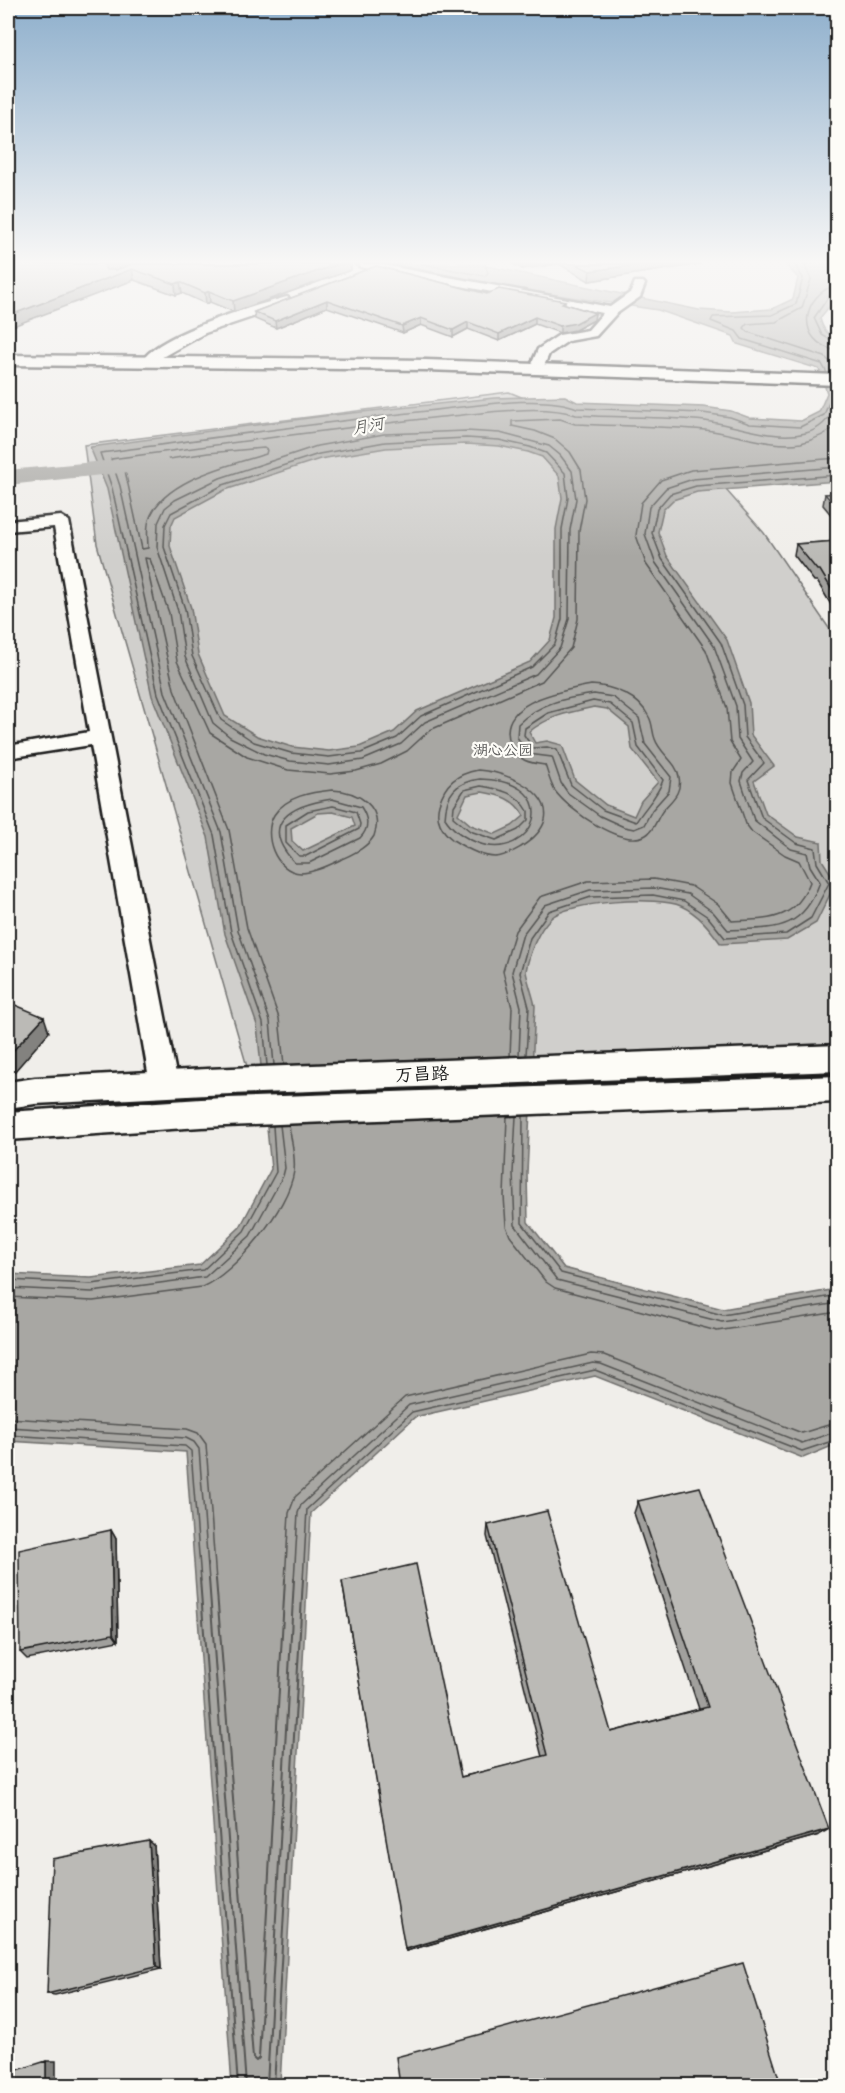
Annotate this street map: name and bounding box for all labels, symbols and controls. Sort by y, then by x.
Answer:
water label: 月河 [350,411,389,442]
park label: 湖心公园 [473,739,533,763]
street label: 万昌路 [395,1060,450,1091]

